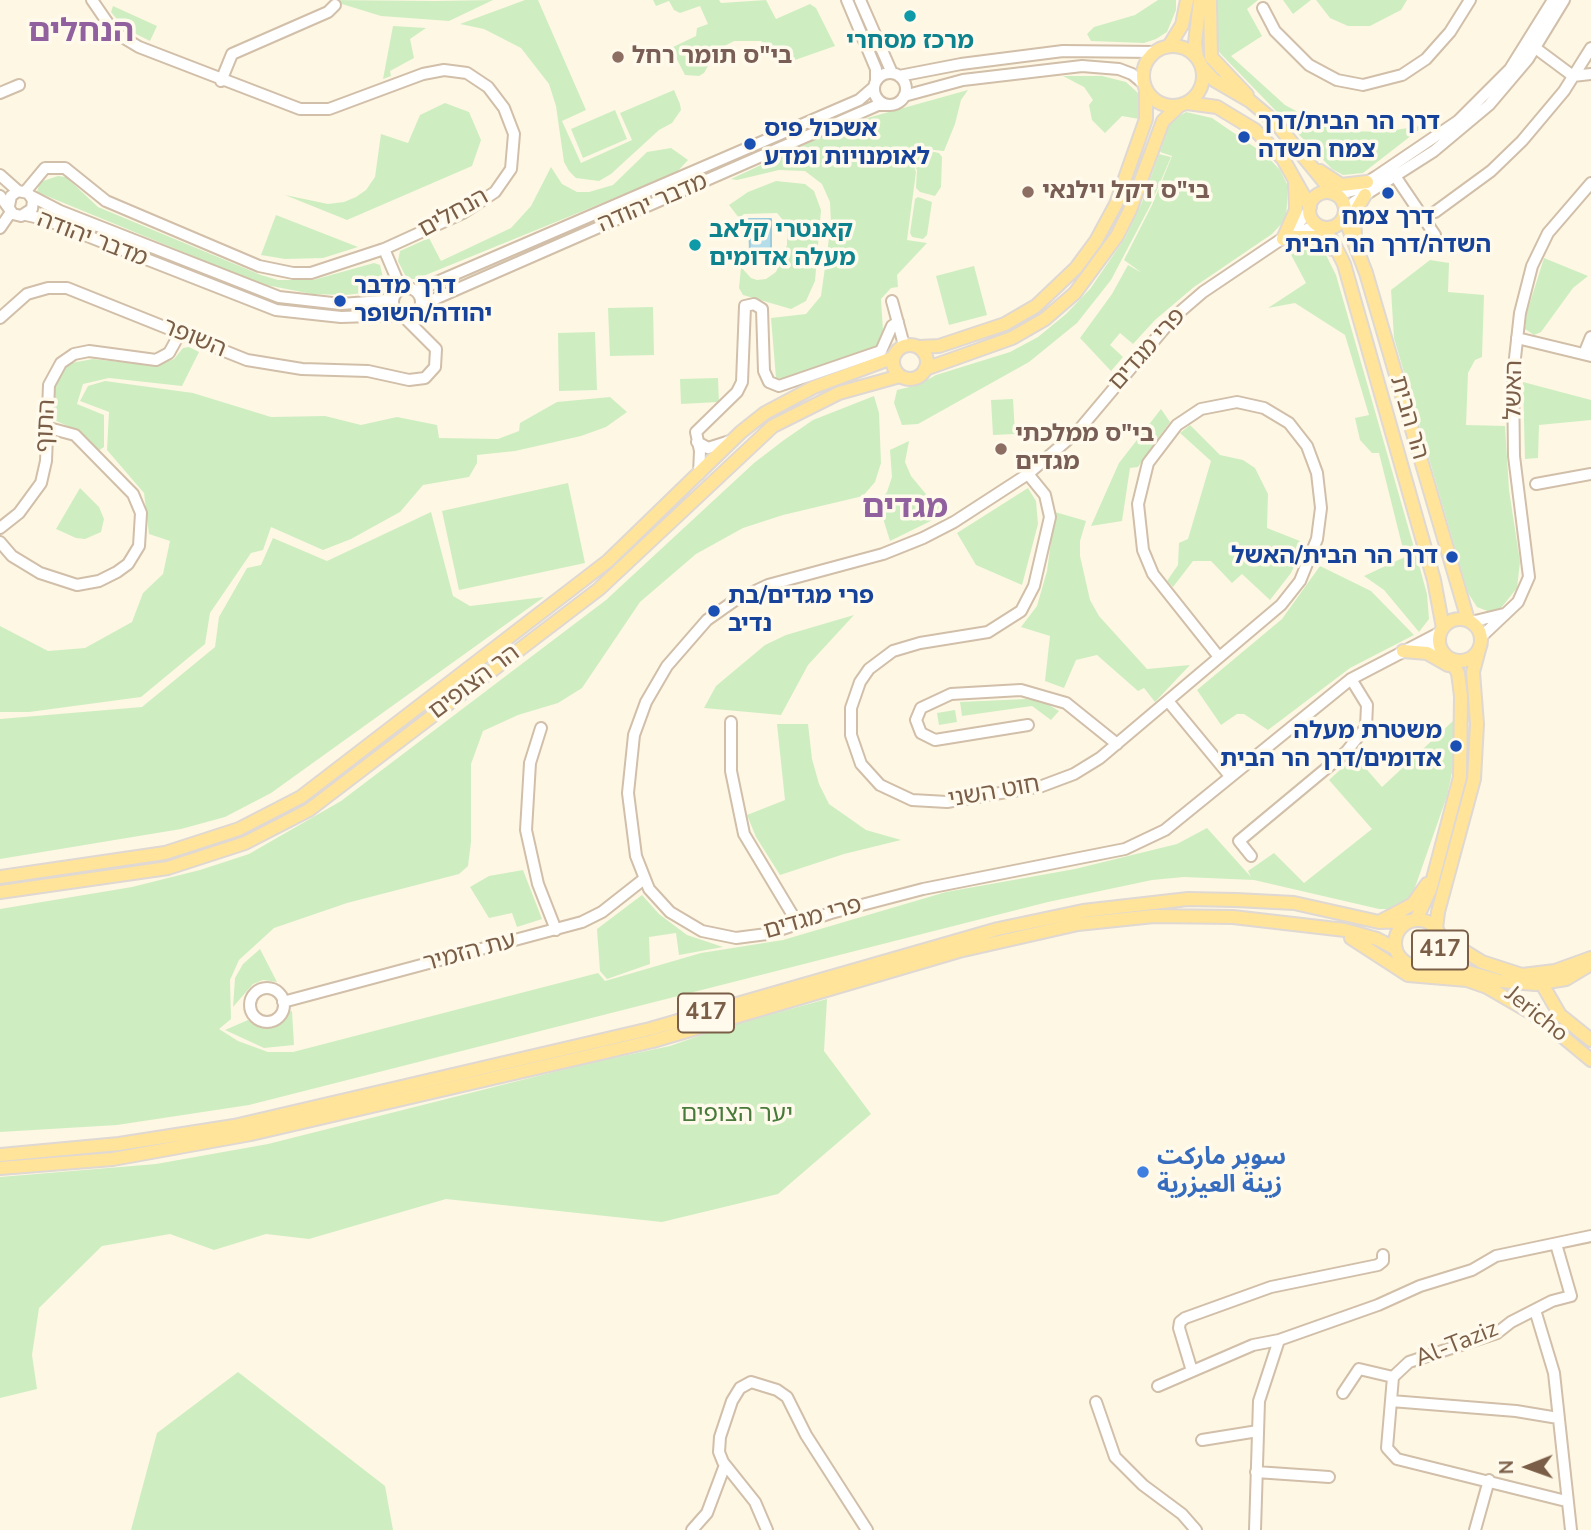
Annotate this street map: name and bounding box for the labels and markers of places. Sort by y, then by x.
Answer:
marker: מרכז מסחרי [902,8,918,24]
place label: מרכז מסחרי [846,28,974,56]
place label: בי"ס תומר רחל [632,43,792,71]
marker: בי"ס תומר רחל [610,49,626,65]
place label: דרך הר הבית/דרך צמח השדה [1258,109,1440,165]
place label: אשכול פיס לאומנויות ומדע [764,116,930,172]
marker: דרך הר הבית/דרך צמח השדה [1236,129,1252,145]
marker: אשכול פיס לאומנויות ומדע [742,136,758,152]
place label: בי"ס דקל וילנאי [1042,178,1210,206]
marker: בי"ס דקל וילנאי [1020,184,1036,200]
marker: דרך צמח השדה/דרך הר הבית [1380,185,1396,201]
place label: דרך צמח השדה/דרך הר הבית [1285,204,1491,260]
place label: קאנטרי קלאב מעלה אדומים [709,217,856,273]
marker: קאנטרי קלאב מעלה אדומים [687,237,703,253]
place label: דרך מדבר יהודה/השופר [354,273,492,329]
marker: דרך מדבר יהודה/השופר [332,293,348,309]
place label: בי"ס ממלכתי מגדים [1015,421,1154,477]
marker: בי"ס ממלכתי מגדים [993,441,1009,457]
place label: דרך הר הבית/האשל [1231,543,1438,571]
marker: דרך הר הבית/האשל [1444,549,1460,565]
place label: פרי מגדים/בת נדיב [728,583,874,639]
marker: פרי מגדים/בת נדיב [706,603,722,619]
place label: משטרת מעלה אדומים/דרך הר הבית [1220,718,1442,774]
marker: משטרת מעלה אדומים/דרך הר הבית [1448,738,1464,754]
place label: سوبر ماركت زينة العيزرية [1157,1144,1286,1200]
marker: سوبر ماركت زينة العيزرية [1135,1164,1151,1180]

